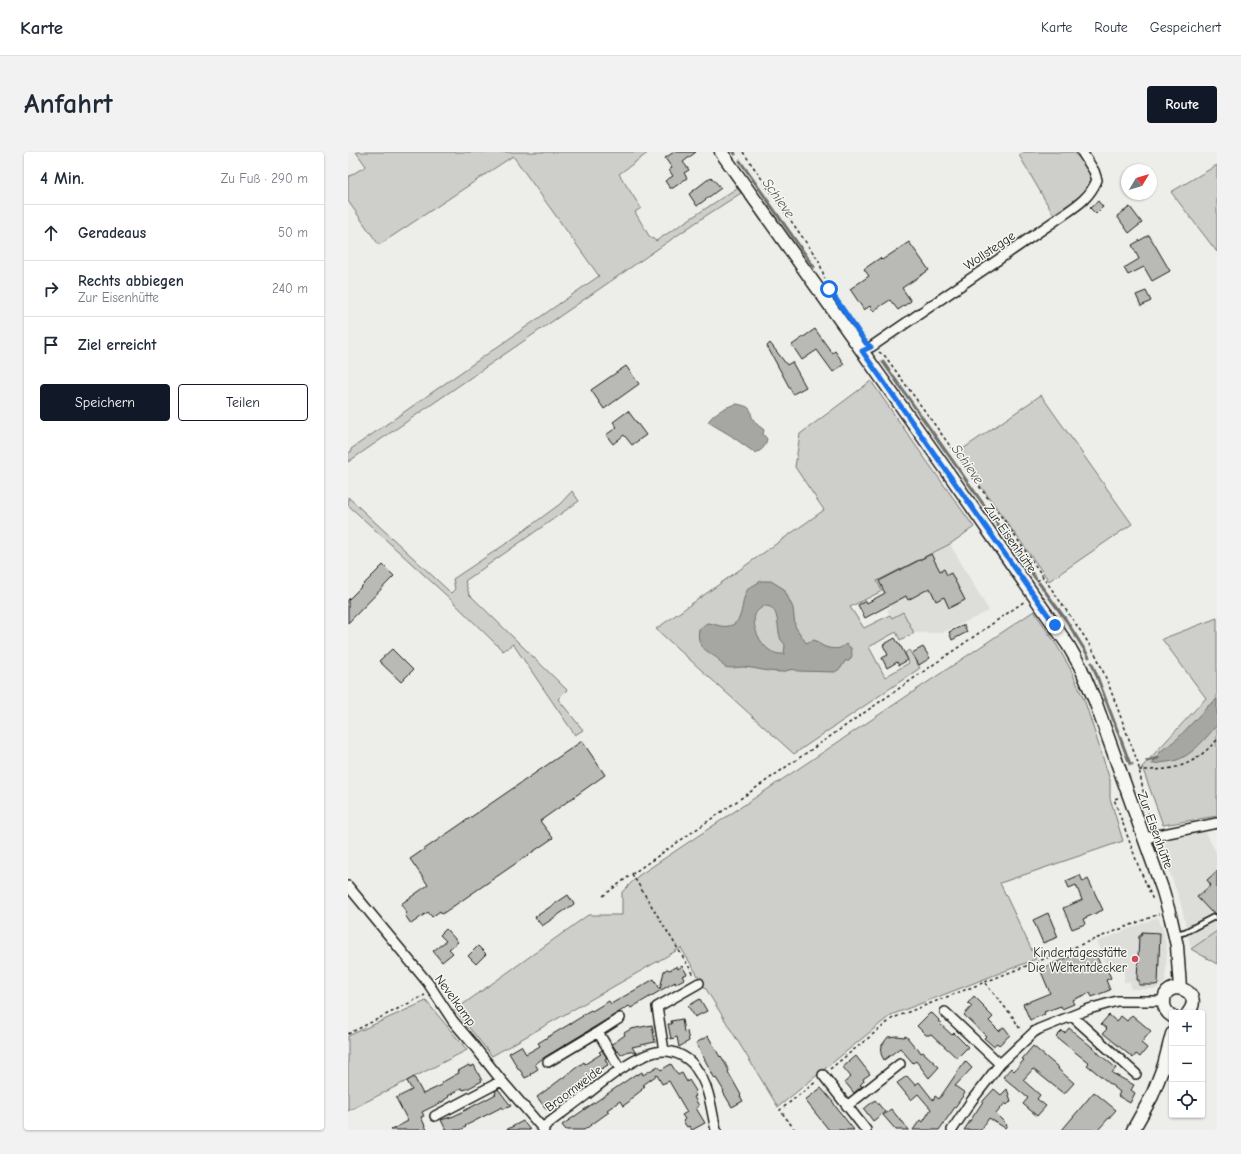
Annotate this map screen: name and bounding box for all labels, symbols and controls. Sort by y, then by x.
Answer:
text: Karte [20,17,63,39]
text: Karte [1041,19,1072,36]
text: Route [1094,19,1128,36]
text: Gespeichert [1150,19,1221,36]
button: Route [1147,86,1217,123]
text: Anfahrt [24,88,113,120]
north arrow [1121,164,1157,200]
text: 4 Min. [40,169,84,188]
text: Zu Fuß · 290 m [221,171,308,186]
water label: Schieve [759,175,798,222]
icon: ahead [40,222,62,244]
text: Geradeaus [78,224,146,242]
text: 50 m [278,225,308,240]
street label: Wollstegge [961,227,1018,273]
text: Rechts abbiegen [78,272,184,290]
icon: right [40,278,62,300]
route start [820,280,838,298]
text: 240 m [272,281,308,296]
text: Zur Eisenhütte [78,290,159,305]
icon: arrive [40,334,62,356]
text: Ziel erreicht [78,336,156,354]
button: Speichern [40,384,170,421]
button: Teilen [178,384,308,421]
water label: Schieve [948,441,987,488]
street label: Zur Eisenhütte [981,501,1040,576]
route end [1046,616,1064,634]
street label: Zur Eisenhütte [1135,790,1177,871]
place label: Kindertagesstätte Die Weltentdecker [1028,945,1128,975]
marker: Kindertagesstätte Die Weltentdecker [1130,954,1140,964]
street label: Nevelkamp [432,972,479,1029]
map controls [1169,1010,1205,1118]
button: + [1169,1010,1205,1046]
button: − [1169,1046,1205,1082]
street label: Braomweide [542,1062,605,1115]
button: locate [1169,1082,1205,1118]

